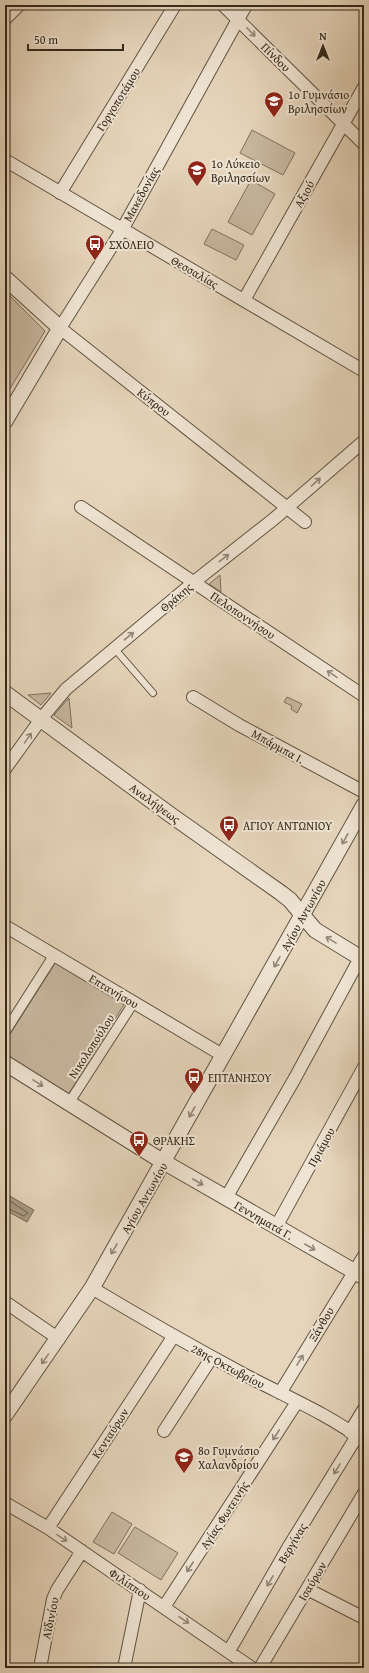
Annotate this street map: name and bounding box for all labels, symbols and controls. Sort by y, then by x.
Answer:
scale bar [28,26,123,52]
north arrow [303,26,343,66]
one-way arrow [246,27,256,37]
text: N [319,28,327,44]
text: 50 m [34,31,58,48]
street label: Πίνδου [257,38,295,76]
street label: Γοργοποτάμου [92,64,144,134]
place label: 1ο Γυμνάσιο Βριλησσίων [288,86,349,117]
school or university icon: 1ο Γυμνάσιο Βριλησσίων [263,90,285,118]
place label: 1o Λύκειο Βριλησσίων [211,155,270,186]
school or university icon: 1o Λύκειο Βριλησσίων [186,159,208,187]
street label: Μακεδονίας [119,163,163,225]
street label: Αξιού [290,177,318,211]
bus stop icon: ΣΧΟΛΕΙΟ [84,233,106,261]
place label: ΣΧΟΛΕΙΟ [109,236,154,253]
street label: Θεσσαλίας [168,252,222,292]
street label: Κύπρου [134,384,174,420]
one-way arrow [311,478,322,487]
one-way arrow [219,554,230,562]
street label: Θράκης [156,578,196,616]
street label: Πελοποννήσου [207,587,279,643]
one-way arrow [123,632,134,641]
one-way arrow [326,670,337,678]
street label: Μπάρμπα Ι. [249,725,307,767]
one-way arrow [24,732,32,743]
street label: Αναλήψεως [126,779,184,827]
bus stop icon: ΑΓΙΟΥ ΑΝΤΩΝΙΟΥ [218,814,240,842]
place label: ΑΓΙΟΥ ΑΝΤΩΝΙΟΥ [243,817,333,834]
one-way arrow [341,833,348,845]
street label: Αγίου Αντωνίου [276,876,330,954]
one-way arrow [325,936,337,944]
one-way arrow [272,956,280,968]
street label: Επτανήσου [86,969,142,1013]
street label: Νικολοπούλου [64,1010,118,1082]
bus stop icon: ΕΠΤΑΝΗΣΟΥ [183,1066,205,1094]
place label: ΕΠΤΑΝΗΣΟΥ [208,1069,272,1086]
one-way arrow [32,1080,44,1088]
one-way arrow [188,1106,196,1118]
street label: Πριάμου [303,1124,339,1170]
bus stop icon: ΘΡΑΚΗΣ [128,1129,150,1157]
place label: ΘΡΑΚΗΣ [153,1132,195,1149]
street label: Αγίου Αντωνίου [117,1159,171,1237]
one-way arrow [192,1178,204,1186]
street label: Γεννηματά Γ. [231,1196,297,1244]
one-way arrow [110,1243,118,1255]
one-way arrow [304,1243,316,1251]
street label: Ξάνθου [304,1304,338,1344]
street label: 28ης Οκτωβρίου [188,1339,268,1393]
one-way arrow [41,1353,49,1364]
one-way arrow [296,1354,304,1366]
street label: Κενταύρων [87,1405,133,1461]
one-way arrow [272,1429,280,1440]
place label: 8ο Γυμνάσιο Χαλανδρίου [198,1442,259,1473]
school or university icon: 8ο Γυμνάσιο Χαλανδρίου [173,1446,195,1474]
one-way arrow [333,1464,341,1475]
street label: Αγίας Φωτεινής [196,1478,252,1552]
street label: Βεργίνας [273,1520,311,1566]
one-way arrow [56,1534,67,1542]
street label: Ισαύρων [294,1558,330,1604]
one-way arrow [186,1562,194,1573]
street label: Φιλίππου [106,1564,154,1604]
one-way arrow [265,1575,273,1587]
street label: Αϊδινίου [37,1595,63,1641]
one-way arrow [178,1616,189,1624]

